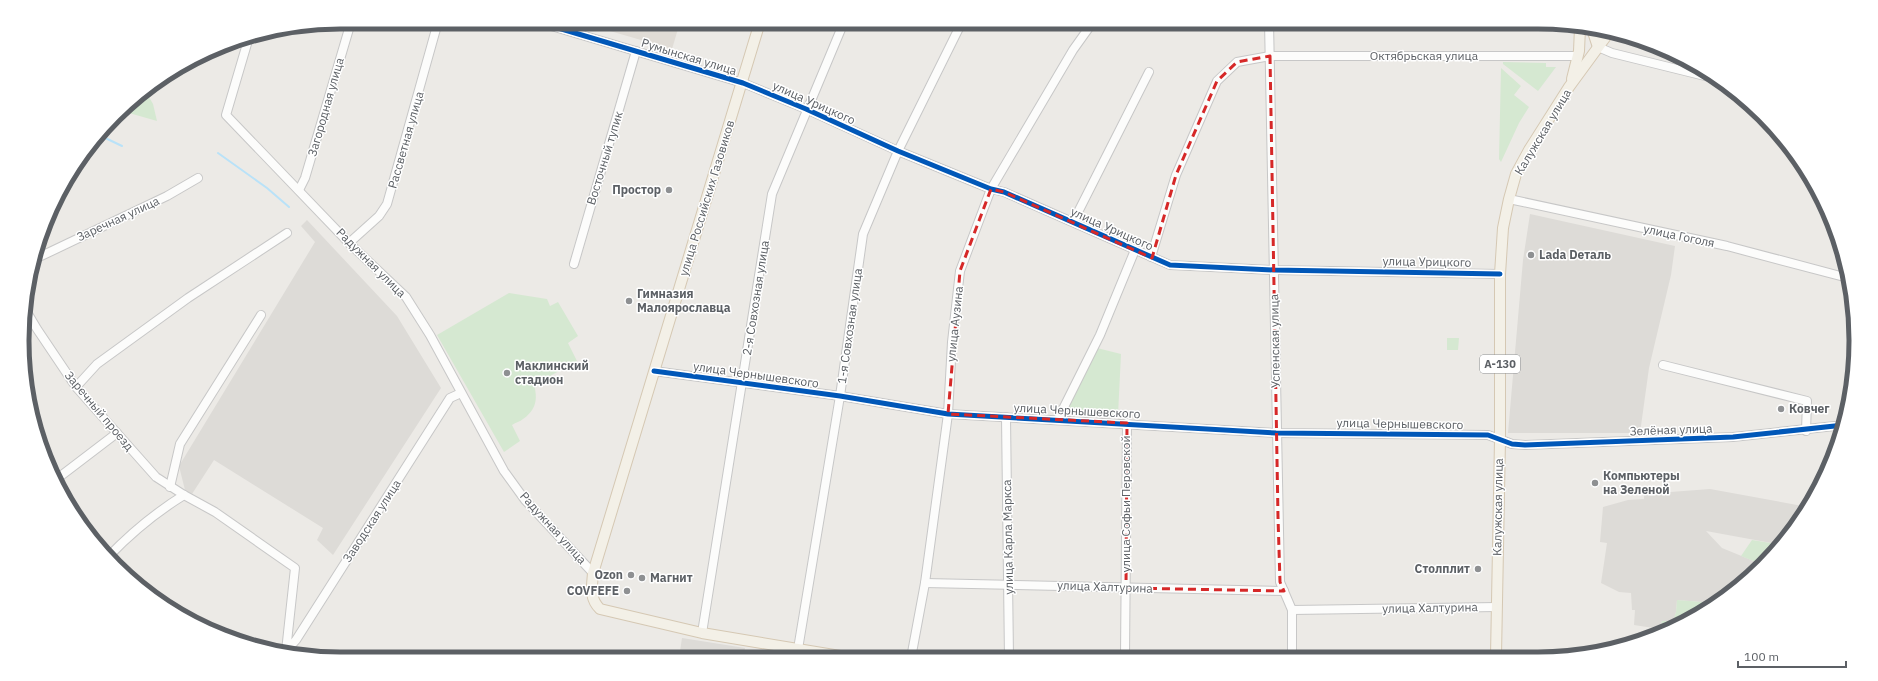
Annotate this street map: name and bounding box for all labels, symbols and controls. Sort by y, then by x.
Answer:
street label: Румынская улица [640,35,739,78]
street label: Октябрьская улица [1370,48,1479,63]
street label: Загородная улица [304,55,347,158]
street label: улица Урицкого [771,78,858,128]
street label: Калужская улица [1511,86,1574,177]
street label: Рассветная улица [384,89,427,190]
street label: Восточный тупик [583,109,626,207]
street label: улица Российских Газовиков [676,118,737,278]
place label: Простор [612,182,661,197]
marker: Простор [664,185,674,195]
street label: Заречная улица [74,193,162,244]
street label: улица Урицкого [1069,204,1156,254]
street label: улица Гоголя [1642,221,1716,250]
street label: Радужная улица [333,225,410,301]
street label: 2-я Совхозная улица [739,239,772,357]
place label: Lada Dеталь [1539,247,1611,262]
marker: Lada Dеталь [1526,250,1536,260]
street label: улица Урицкого [1382,253,1472,270]
street label: 1-я Совхозная улица [834,267,865,385]
street label: улица Аузина [943,285,966,363]
place label: Гимназия Малоярославца [637,286,731,315]
street label: Успенская улица [1266,293,1283,388]
marker: Гимназия Малоярославца [624,296,634,306]
road number: А-130 [1480,355,1520,373]
place label: Маклинский стадион [515,358,589,387]
street label: улица Чернышевского [692,358,820,391]
street label: Заречный проезд [62,368,137,454]
marker: Маклинский стадион [502,368,512,378]
street label: улица Чернышевского [1013,400,1141,421]
place label: Ковчег [1789,401,1830,416]
marker: Ковчег [1776,404,1786,414]
street label: улица Чернышевского [1336,415,1464,432]
street label: Зелёная улица [1629,421,1713,438]
street label: улица Софьи Перовской [1118,436,1133,572]
street label: Калужская улица [1489,457,1506,556]
place label: Компьютеры на Зеленой [1603,468,1680,497]
street label: Заводская улица [339,476,404,565]
marker: Компьютеры на Зеленой [1590,478,1600,488]
street label: улица Карла Маркса [999,479,1016,595]
street label: Радужная улица [517,488,590,567]
place label: Столплит [1415,561,1470,576]
marker: Столплит [1473,564,1483,574]
place label: Ozon [594,567,623,582]
marker: Ozon [626,570,636,580]
place label: Магнит [650,570,693,585]
marker: Магнит [637,573,647,583]
street label: улица Халтурина [1057,577,1154,596]
place label: COVFEFE [567,583,619,598]
marker: COVFEFE [622,586,632,596]
street label: улица Халтурина [1382,599,1479,616]
scale bar [1738,643,1846,669]
text: 100 m [1744,649,1779,664]

